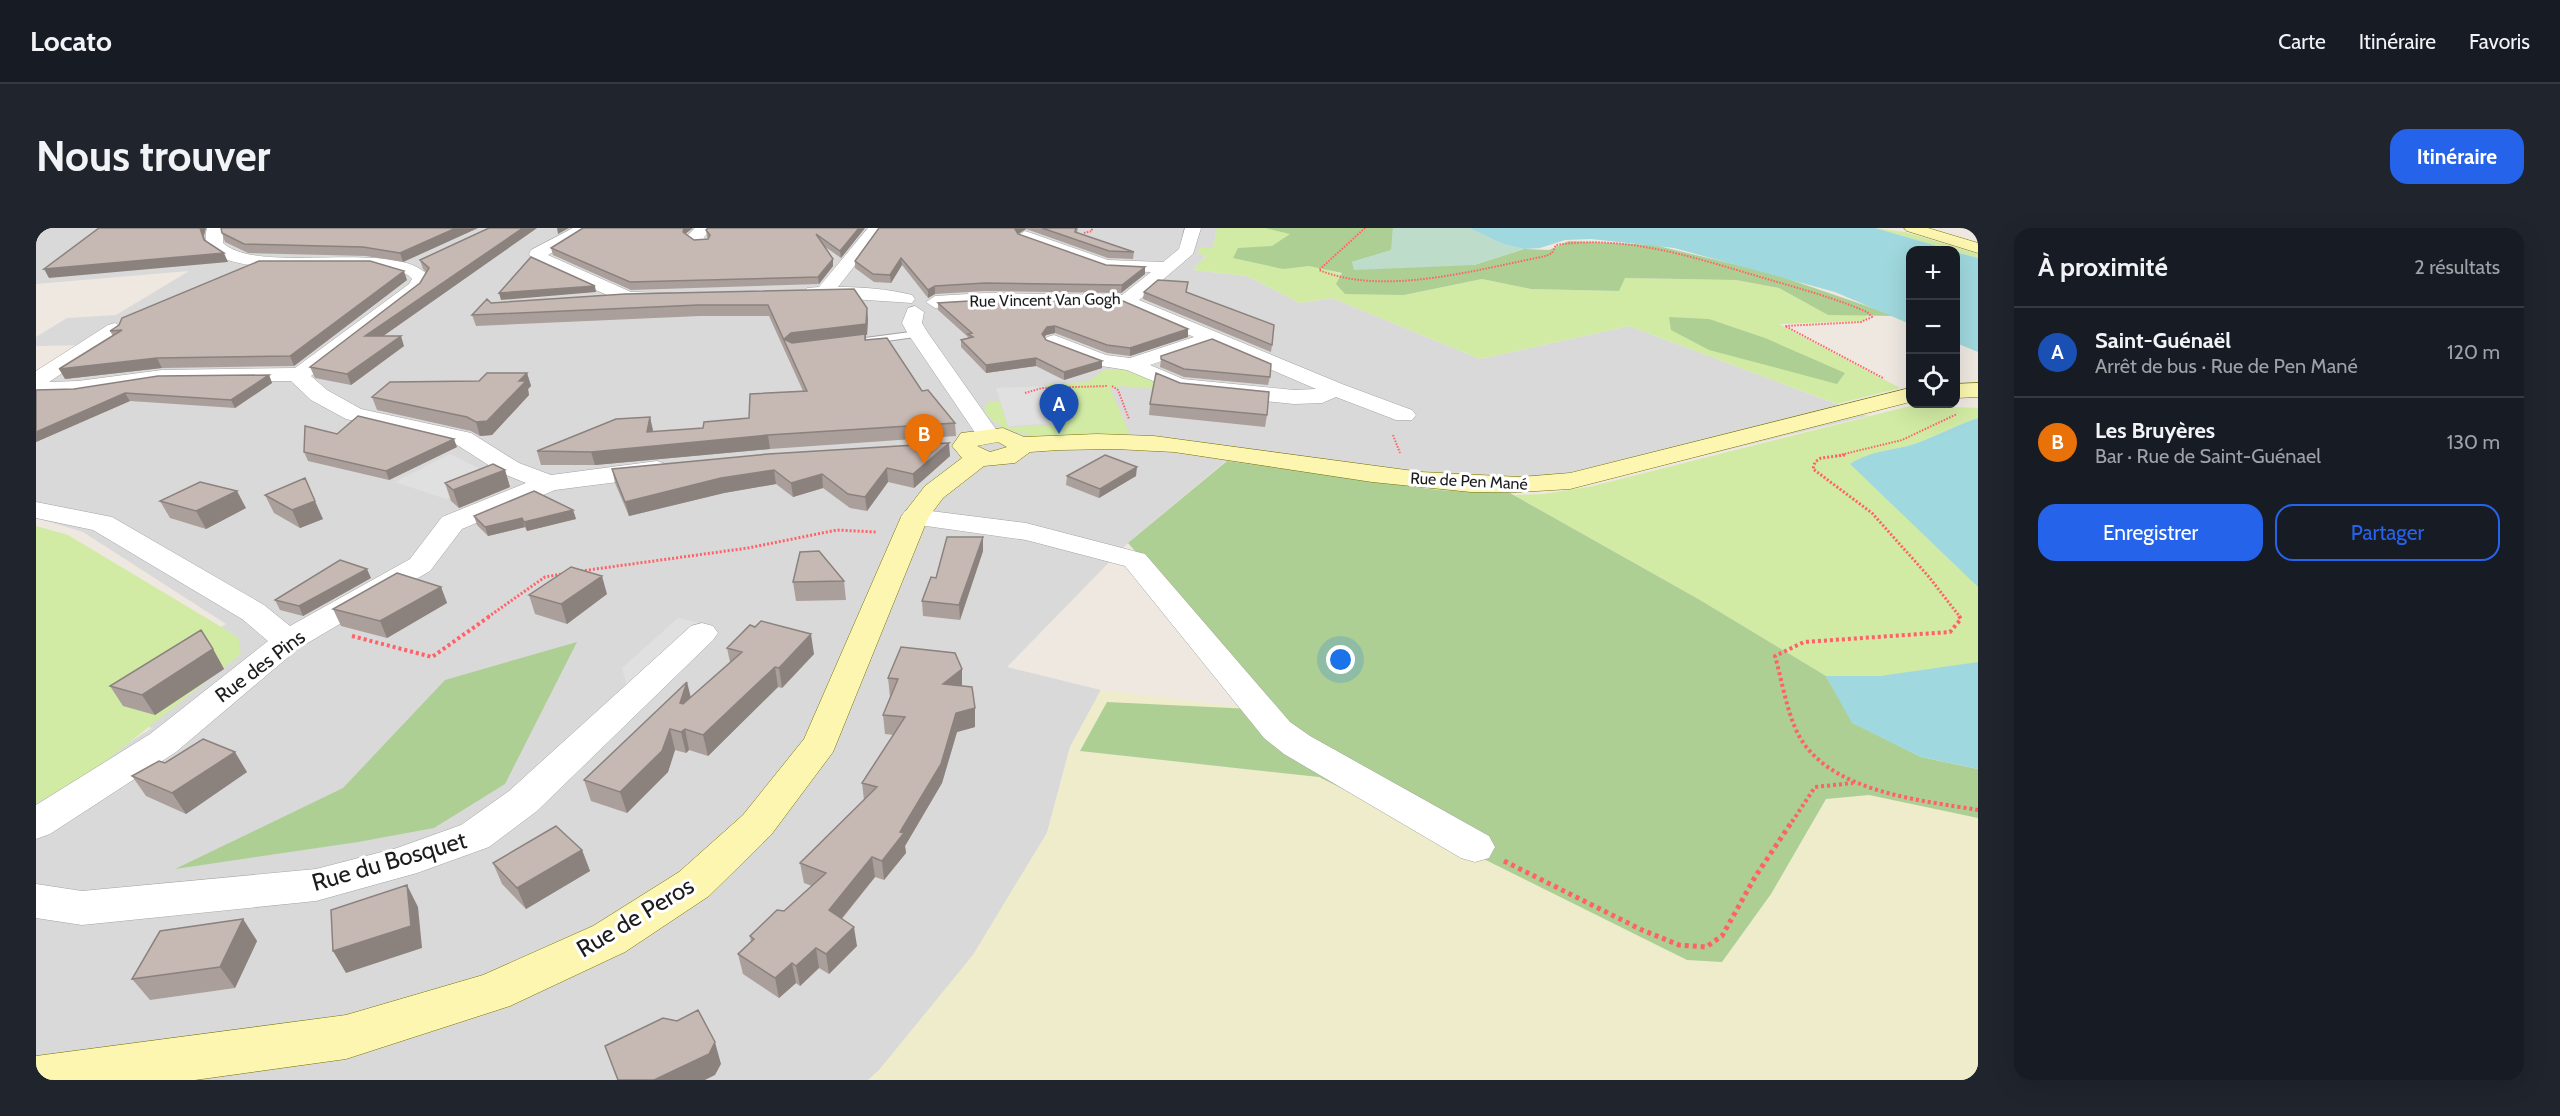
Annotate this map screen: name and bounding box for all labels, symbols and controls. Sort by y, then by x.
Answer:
text: Locato [30,24,112,58]
text: Carte [2278,29,2326,54]
text: Itinéraire [2359,29,2436,54]
text: Favoris [2469,29,2530,54]
button: Itinéraire [2390,129,2524,184]
text: Nous trouver [36,130,270,182]
map controls [1906,246,1960,408]
button: + [1906,246,1960,300]
text: À proximité [2038,251,2168,283]
text: 2 résultats [2414,255,2500,279]
street label: Rue Vincent Van Gogh [969,289,1121,311]
button: − [1906,300,1960,354]
text: Saint-Guénaël [2095,327,2231,354]
text: A [2051,340,2064,364]
text: 120 m [2447,340,2500,364]
button: locate [1906,354,1960,408]
text: Arrêt de bus · Rue de Pen Mané [2095,354,2358,378]
pin: A [1040,384,1078,434]
pin: B [904,414,944,464]
text: Les Bruyères [2095,417,2215,444]
text: B [2051,430,2064,454]
text: 130 m [2447,430,2500,454]
text: Bar · Rue de Saint-Guénael [2095,444,2321,468]
street label: Rue de Pen Mané [1410,468,1528,494]
button: Enregistrer [2038,504,2263,561]
button: Partager [2275,504,2500,561]
street label: Rue des Pins [210,624,310,708]
your location [1326,645,1355,674]
street label: Rue du Bosquet [308,825,470,897]
street label: Rue de Peros [571,871,699,963]

